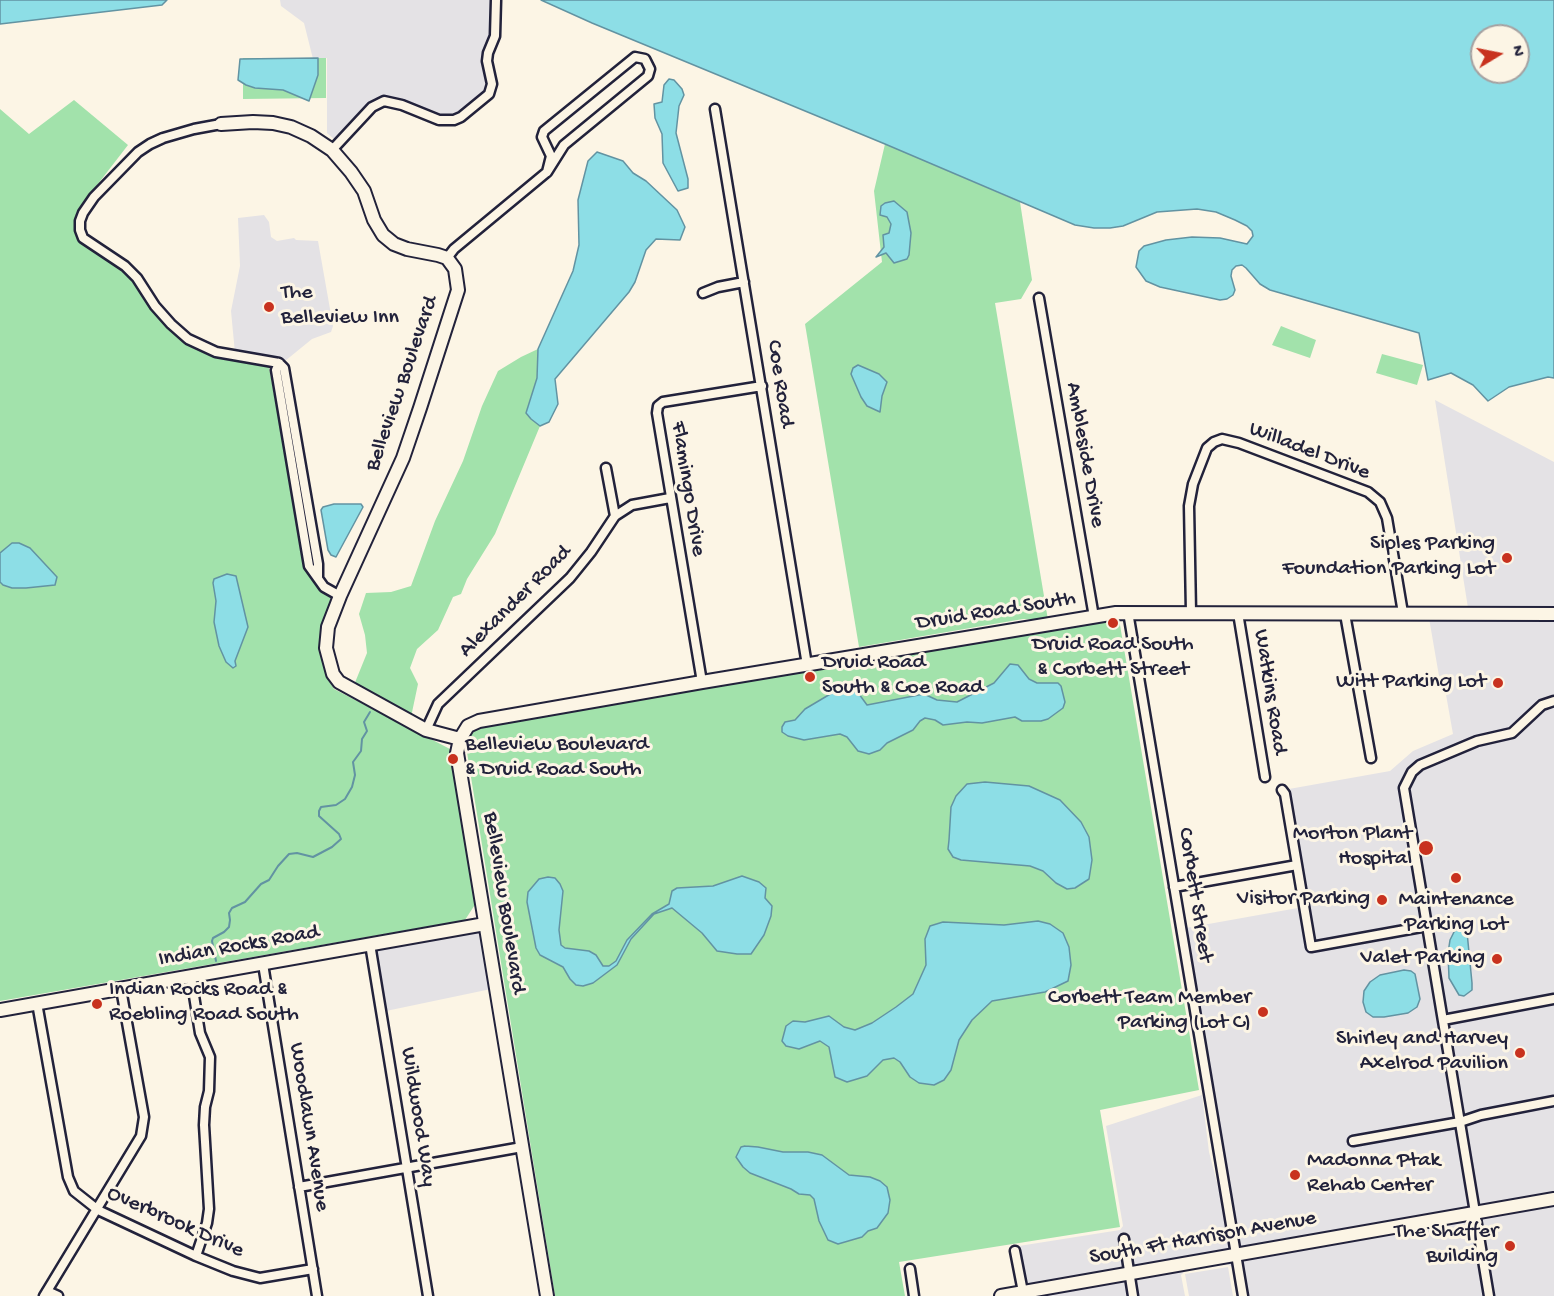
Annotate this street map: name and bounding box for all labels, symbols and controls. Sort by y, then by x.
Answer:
north arrow [1470,24,1530,84]
text: N [1506,44,1527,58]
place label: The Belleview Inn [281,281,399,332]
street label: Belleview Boulevard [361,293,445,475]
marker: The Belleview Inn [262,300,276,314]
street label: Coe Road [759,338,799,430]
street label: Ambleside Drive [1058,380,1110,530]
street label: Willadel Drive [1245,417,1373,487]
street label: Flamingo Drive [663,420,711,558]
place label: Siples Parking Foundation Parking Lot [1282,532,1495,584]
street label: Alexander Road [454,540,578,664]
marker: Siples Parking Foundation Parking Lot [1500,551,1514,565]
street label: Druid Road South [914,586,1078,638]
marker: Druid Road South & Corbett Street [1106,616,1120,630]
street label: Watkins Road [1246,628,1292,756]
place label: Druid Road South & Corbett Street [1032,633,1194,684]
place label: Druid Road South & Coe Road [822,651,983,702]
marker: Druid Road South & Coe Road [803,670,817,684]
place label: Witt Parking Lot [1336,670,1486,696]
marker: Witt Parking Lot [1491,676,1505,690]
place label: Belleview Boulevard & Druid Road South [465,733,649,784]
marker: Belleview Boulevard & Druid Road South [446,752,460,766]
street label: Belleview Boulevard [476,810,530,996]
place label: Morton Plant Hospital [1293,822,1412,873]
street label: Corbett Street [1170,826,1218,964]
marker: Morton Plant Hospital [1417,839,1435,857]
marker: Maintenance Parking Lot [1449,871,1463,885]
place label: Visitor Parking [1237,887,1370,913]
place label: Maintenance Parking Lot [1399,888,1513,939]
marker: Visitor Parking [1375,893,1389,907]
street label: Indian Rocks Road [157,920,321,974]
place label: Valet Parking [1360,946,1485,972]
marker: Valet Parking [1490,952,1504,966]
place label: Indian Rocks Road & Roebling Road South [109,978,299,1030]
place label: Corbett Team Member Parking (Lot C) [1048,986,1251,1038]
marker: Indian Rocks Road & Roebling Road South [90,997,104,1011]
marker: Corbett Team Member Parking (Lot C) [1256,1005,1270,1019]
place label: Shirley and Harvey Axelrod Pavilion [1336,1027,1508,1078]
street label: Woodlawn Avenue [282,1041,334,1213]
street label: Wildwood Way [393,1045,441,1189]
marker: Shirley and Harvey Axelrod Pavilion [1513,1046,1527,1060]
place label: Madonna Ptak Rehab Center [1307,1149,1440,1200]
marker: Madonna Ptak Rehab Center [1288,1168,1302,1182]
street label: Overbrook Drive [102,1181,248,1265]
street label: South Ft Harrison Avenue [1088,1206,1318,1272]
place label: The Shaffer Building [1394,1220,1498,1272]
marker: The Shaffer Building [1503,1239,1517,1253]

